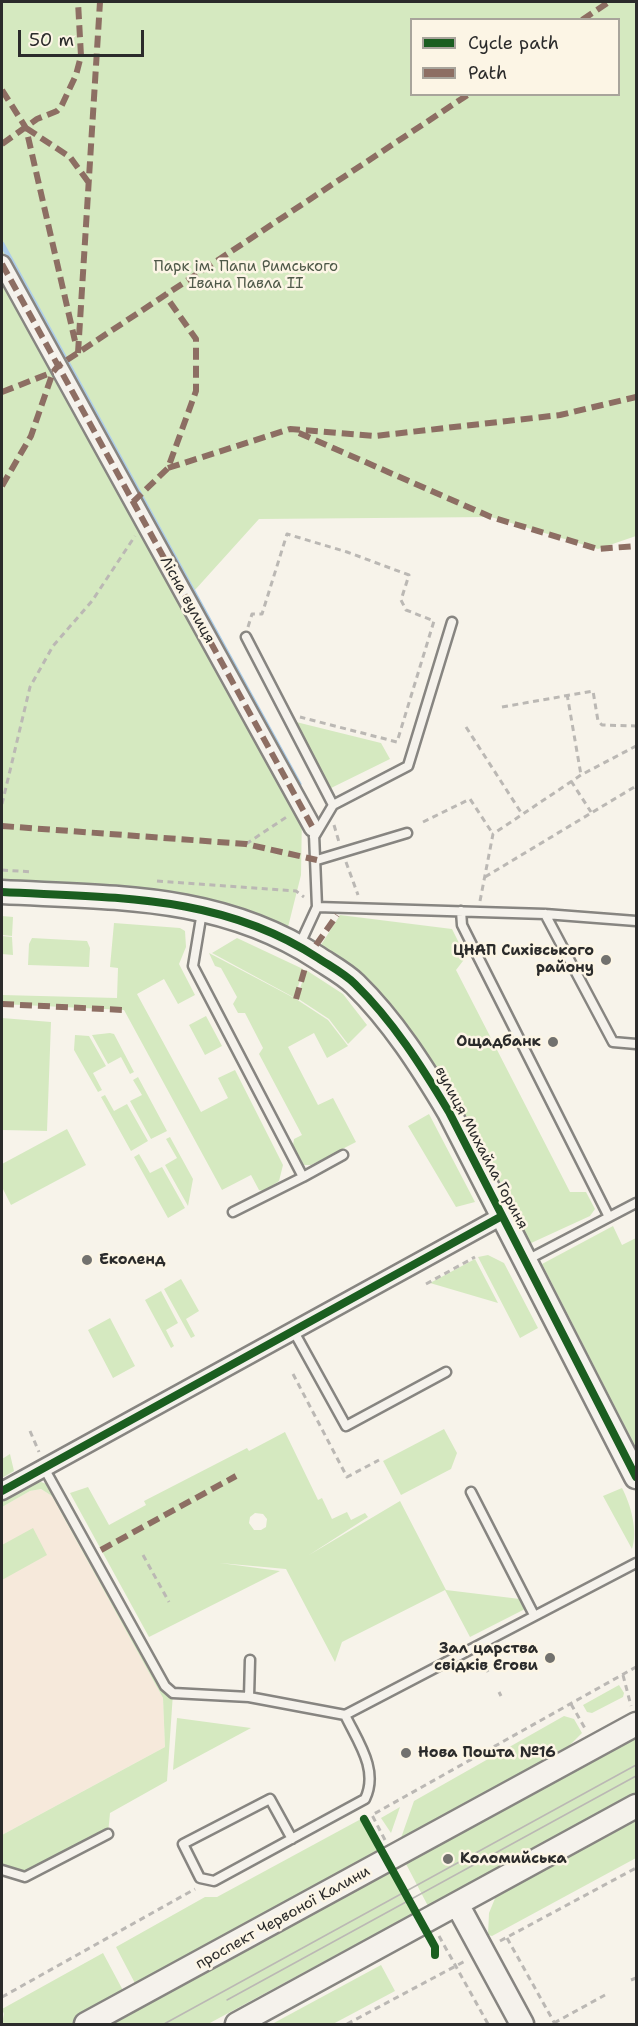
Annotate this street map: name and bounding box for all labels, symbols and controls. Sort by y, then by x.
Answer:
scale bar [21,18,147,56]
legend [410,18,620,96]
text: 50 m [29,28,74,52]
text: Cycle path [468,31,559,55]
text: Path [468,61,507,85]
park label: Парк ім. Папи Римського Івана Павла ІІ [154,258,338,293]
street label: Лісна вулиця [156,553,218,647]
place label: ЦНАП Сихівського району [453,942,594,977]
marker: ЦНАП Сихівського району [599,953,613,967]
place label: Ощадбанк [456,1033,541,1051]
marker: Ощадбанк [546,1035,560,1049]
street label: вулиця Михайла Гориня [430,1064,532,1232]
place label: Еколенд [99,1251,166,1269]
marker: Еколенд [80,1253,94,1267]
place label: Зал царства свідків Єгови [434,1640,538,1675]
marker: Зал царства свідків Єгови [543,1651,557,1665]
place label: Нова Пошта №16 [418,1744,556,1762]
marker: Нова Пошта №16 [399,1746,413,1760]
place label: Коломийська [460,1850,567,1868]
marker: Коломийська [441,1852,455,1866]
street label: проспект Червоної Калини [193,1862,373,1974]

